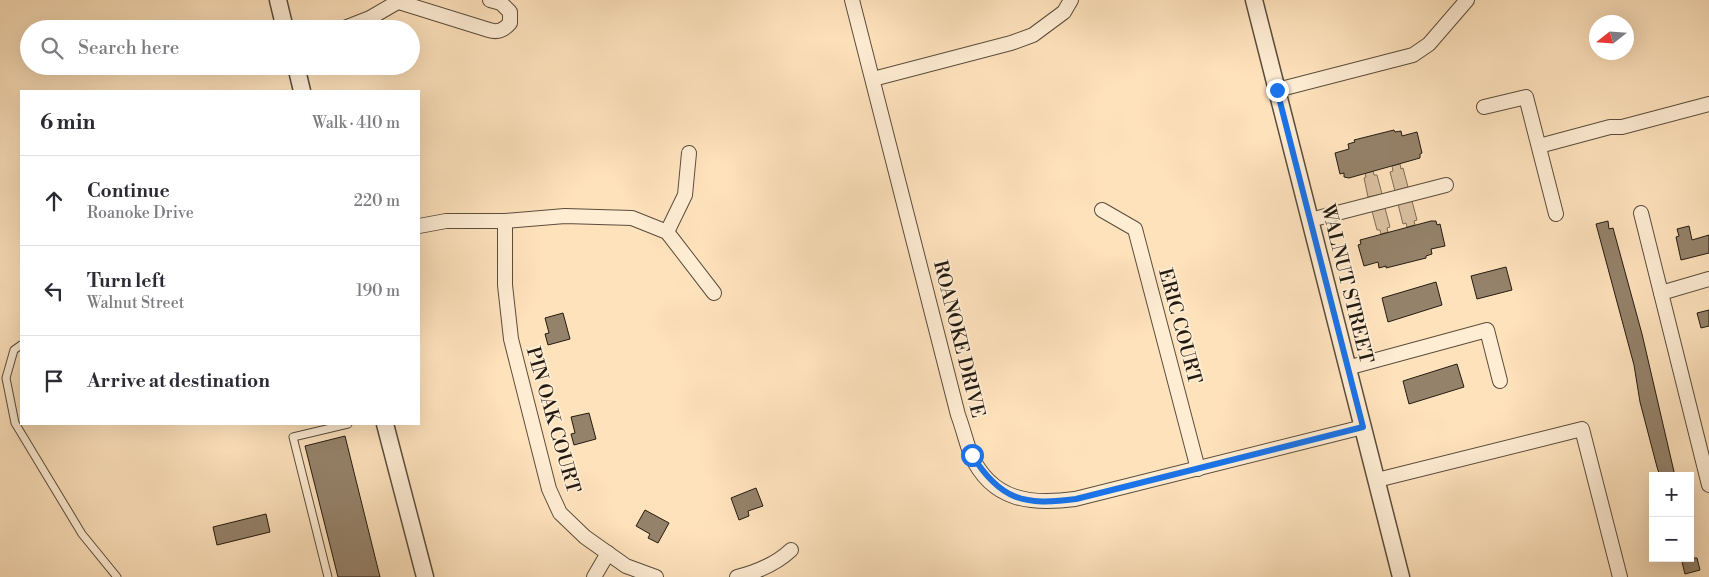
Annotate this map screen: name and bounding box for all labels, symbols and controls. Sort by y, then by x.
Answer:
north arrow [1589,15,1634,60]
search box [20,20,420,75]
icon: search [38,34,66,62]
text: Search here [78,36,179,60]
route end [1266,79,1289,102]
text: 6 min [40,110,95,136]
text: Walk · 410 m [312,113,400,133]
text: Continue [87,179,170,203]
icon: ahead [40,187,68,215]
text: 220 m [354,191,400,211]
street label: WALNUT STREET [1315,201,1378,366]
text: Roanoke Drive [87,203,194,223]
street label: ROANOKE DRIVE [928,258,990,420]
street label: ERIC COURT [1153,266,1207,386]
text: Turn left [87,269,166,293]
icon: left [40,277,68,305]
text: 190 m [356,281,400,301]
text: Walnut Street [87,293,184,313]
street label: PIN OAK COURT [521,344,585,496]
icon: arrive [40,367,68,395]
text: Arrive at destination [87,369,270,393]
route start [961,444,984,467]
map controls [1649,472,1694,562]
button: + [1649,472,1694,517]
button: − [1649,517,1694,562]

